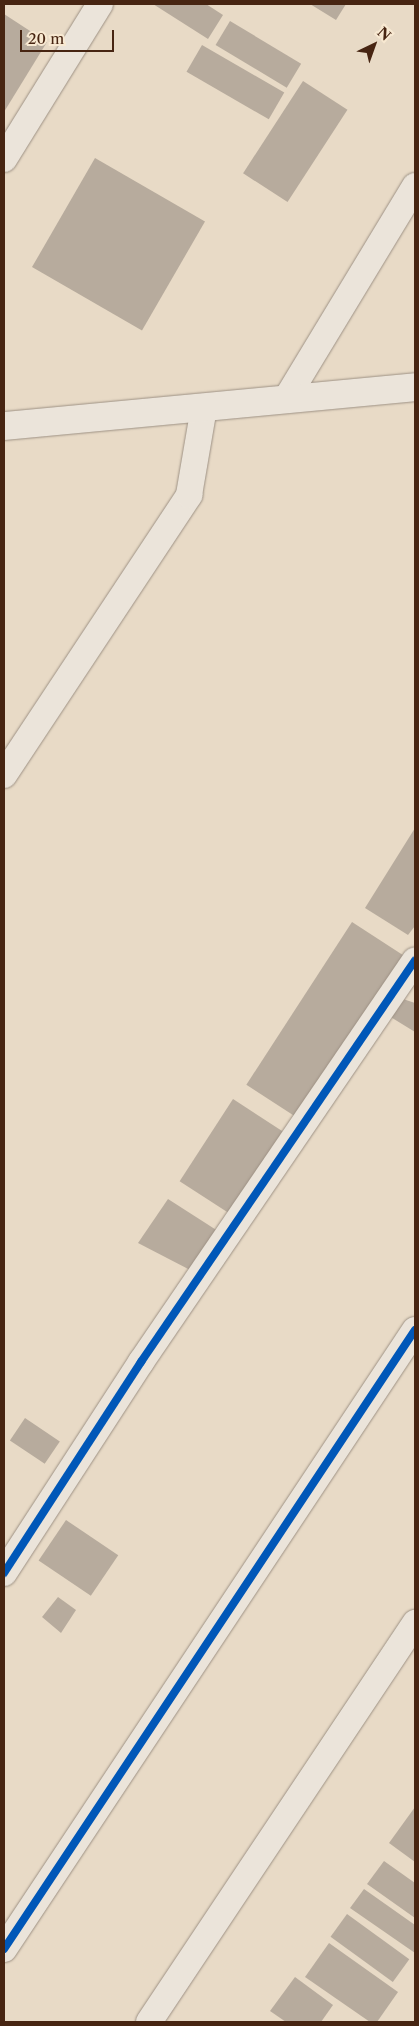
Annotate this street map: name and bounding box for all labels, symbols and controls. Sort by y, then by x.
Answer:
scale bar [22,20,116,52]
north arrow [349,20,399,70]
text: N [373,23,395,45]
text: 20 m [28,29,64,48]

